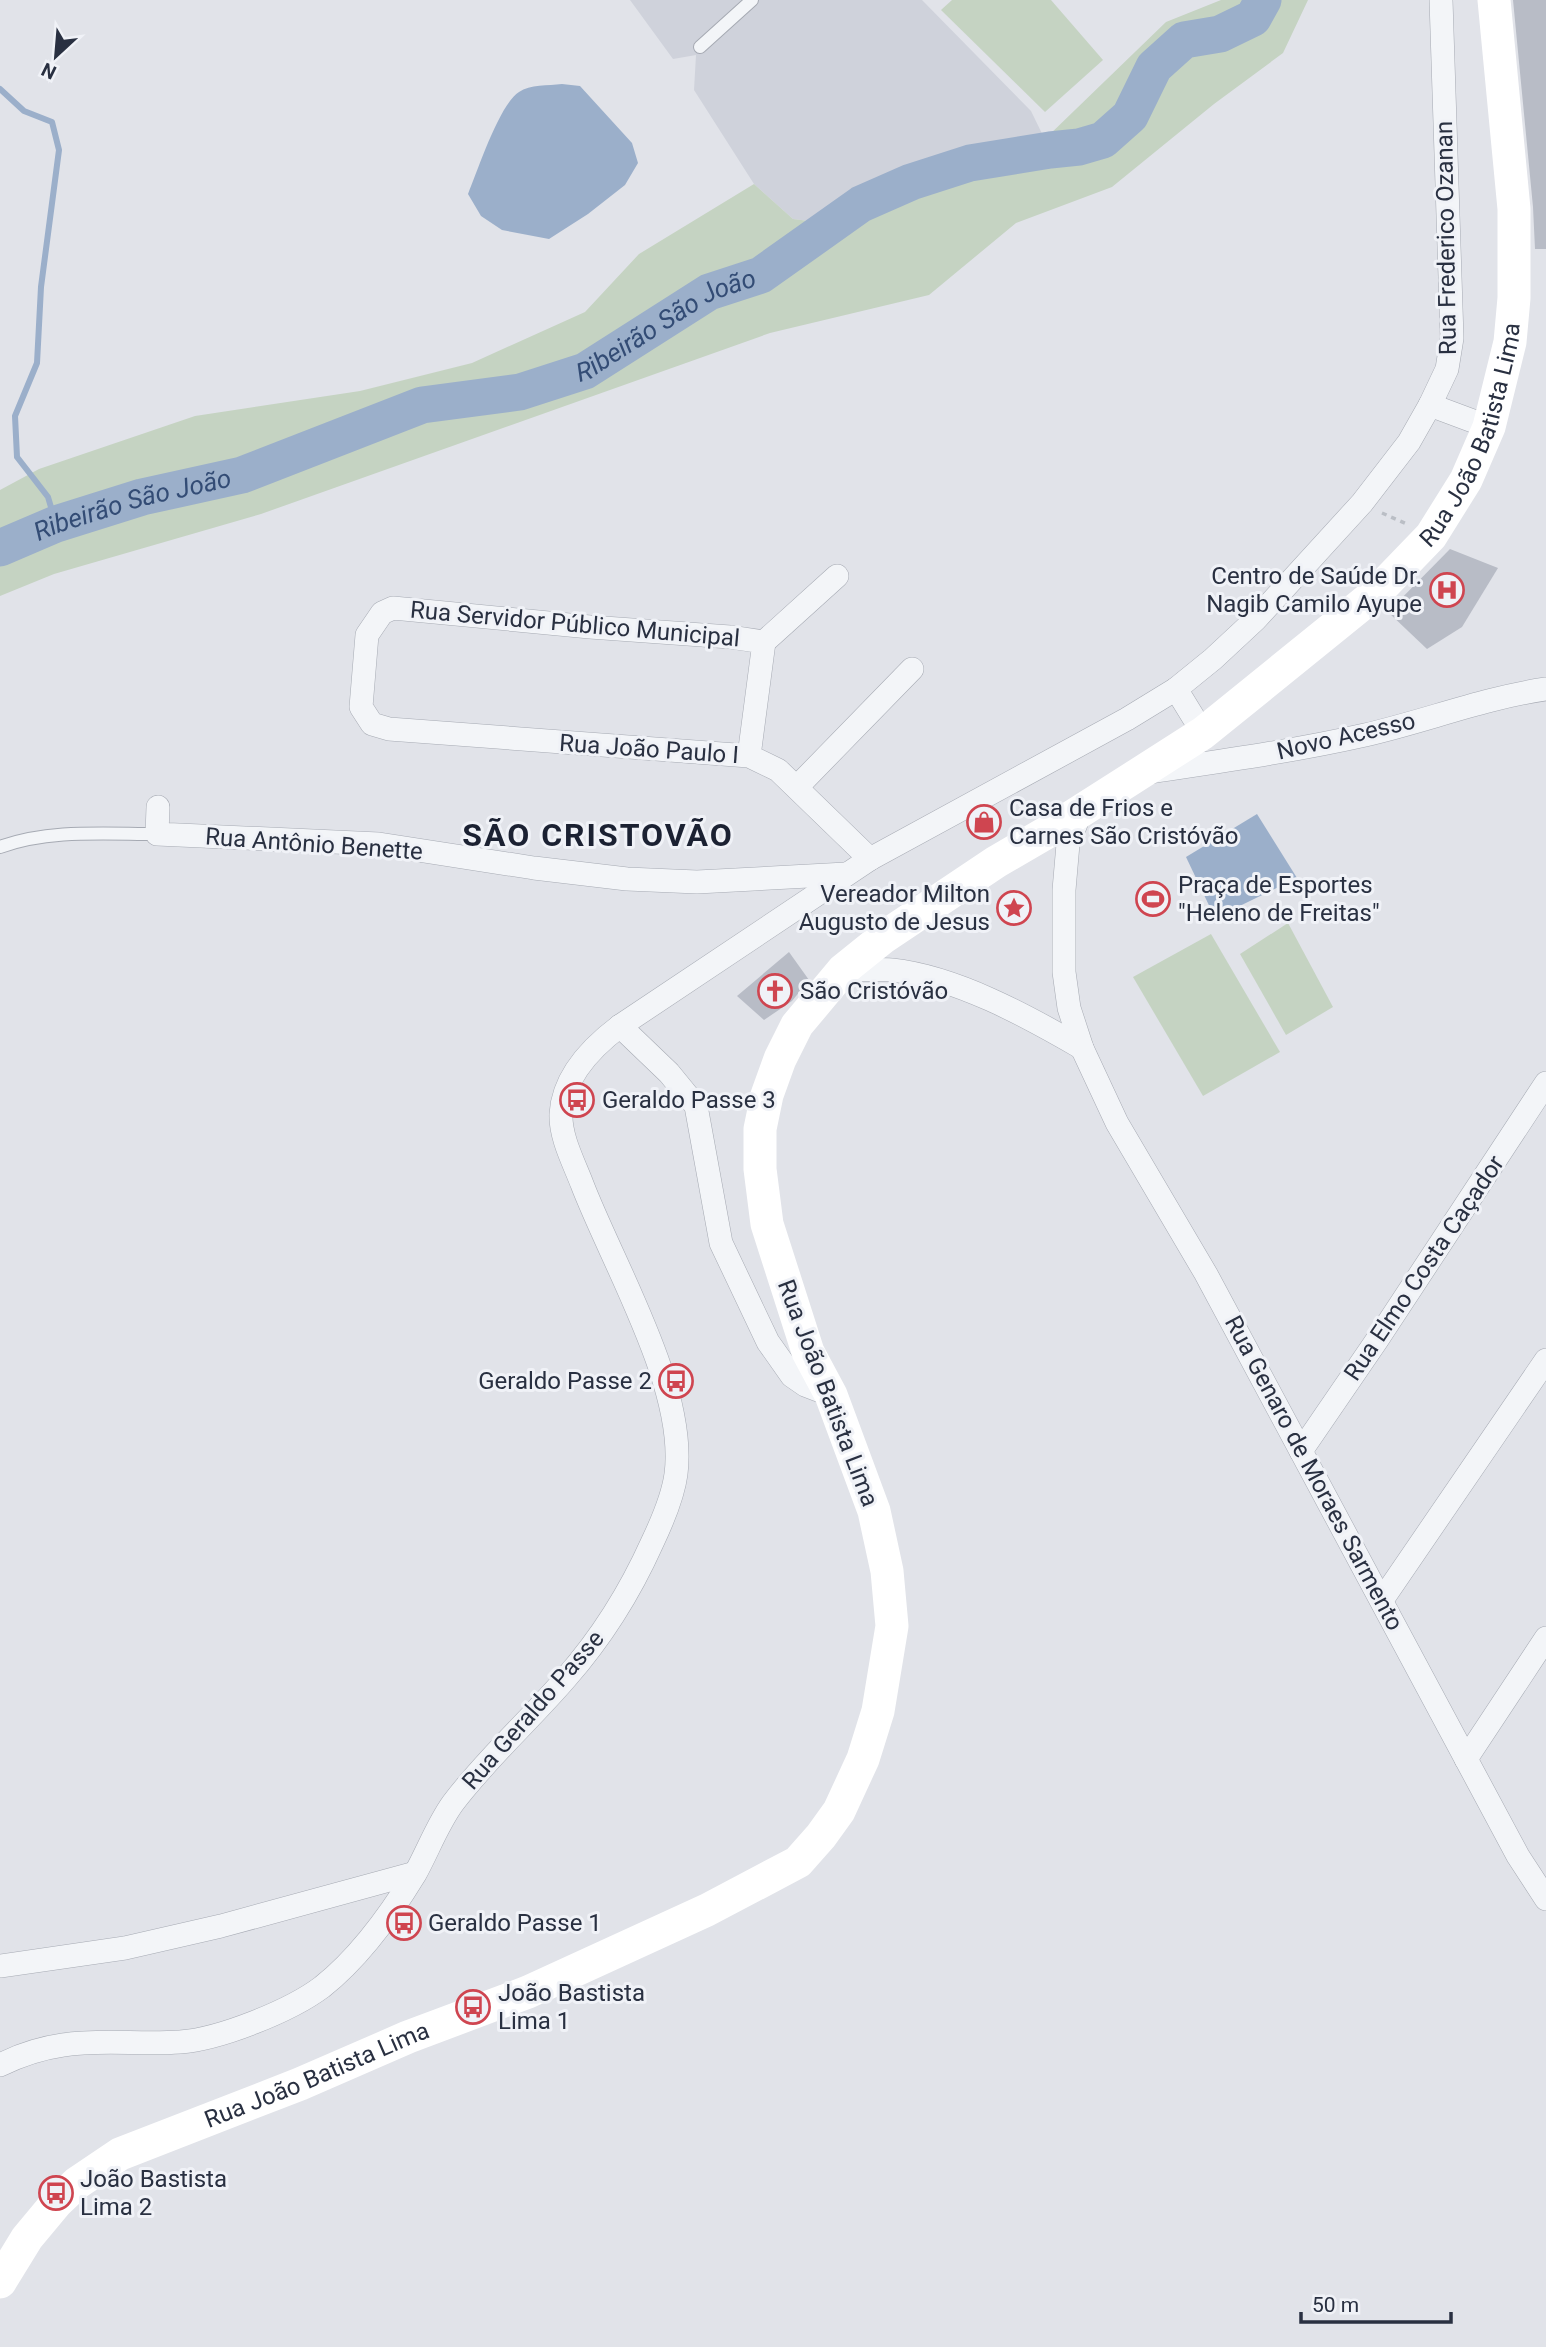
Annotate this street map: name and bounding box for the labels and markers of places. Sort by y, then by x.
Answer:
place label: Centro de Saúde Dr. Nagib Camilo Ayupe [1206,562,1422,618]
hospital icon: Centro de Saúde Dr. Nagib Camilo Ayupe [1428,571,1466,609]
place label: Casa de Frios e Carnes São Cristóvão [1009,794,1238,850]
shop icon: Casa de Frios e Carnes São Cristóvão [965,803,1003,841]
place label: Praça de Esportes "Heleno de Freitas" [1178,871,1380,927]
place label: Vereador Milton Augusto de Jesus [799,880,990,936]
sports icon: Praça de Esportes "Heleno de Freitas" [1134,880,1172,918]
place icon: Vereador Milton Augusto de Jesus [995,889,1033,927]
church icon: São Cristóvão [756,972,794,1010]
place label: São Cristóvão [800,977,948,1005]
bus stop icon: Geraldo Passe 3 [558,1081,596,1119]
place label: Geraldo Passe 3 [602,1086,776,1114]
bus stop icon: Geraldo Passe 2 [657,1362,695,1400]
place label: Geraldo Passe 2 [478,1367,652,1395]
bus stop icon: Geraldo Passe 1 [385,1904,423,1942]
place label: Geraldo Passe 1 [428,1909,602,1937]
place label: João Bastista Lima 1 [498,1979,645,2035]
bus stop icon: João Bastista Lima 1 [454,1988,492,2026]
place label: João Bastista Lima 2 [80,2165,227,2221]
bus stop icon: João Bastista Lima 2 [37,2174,75,2212]

